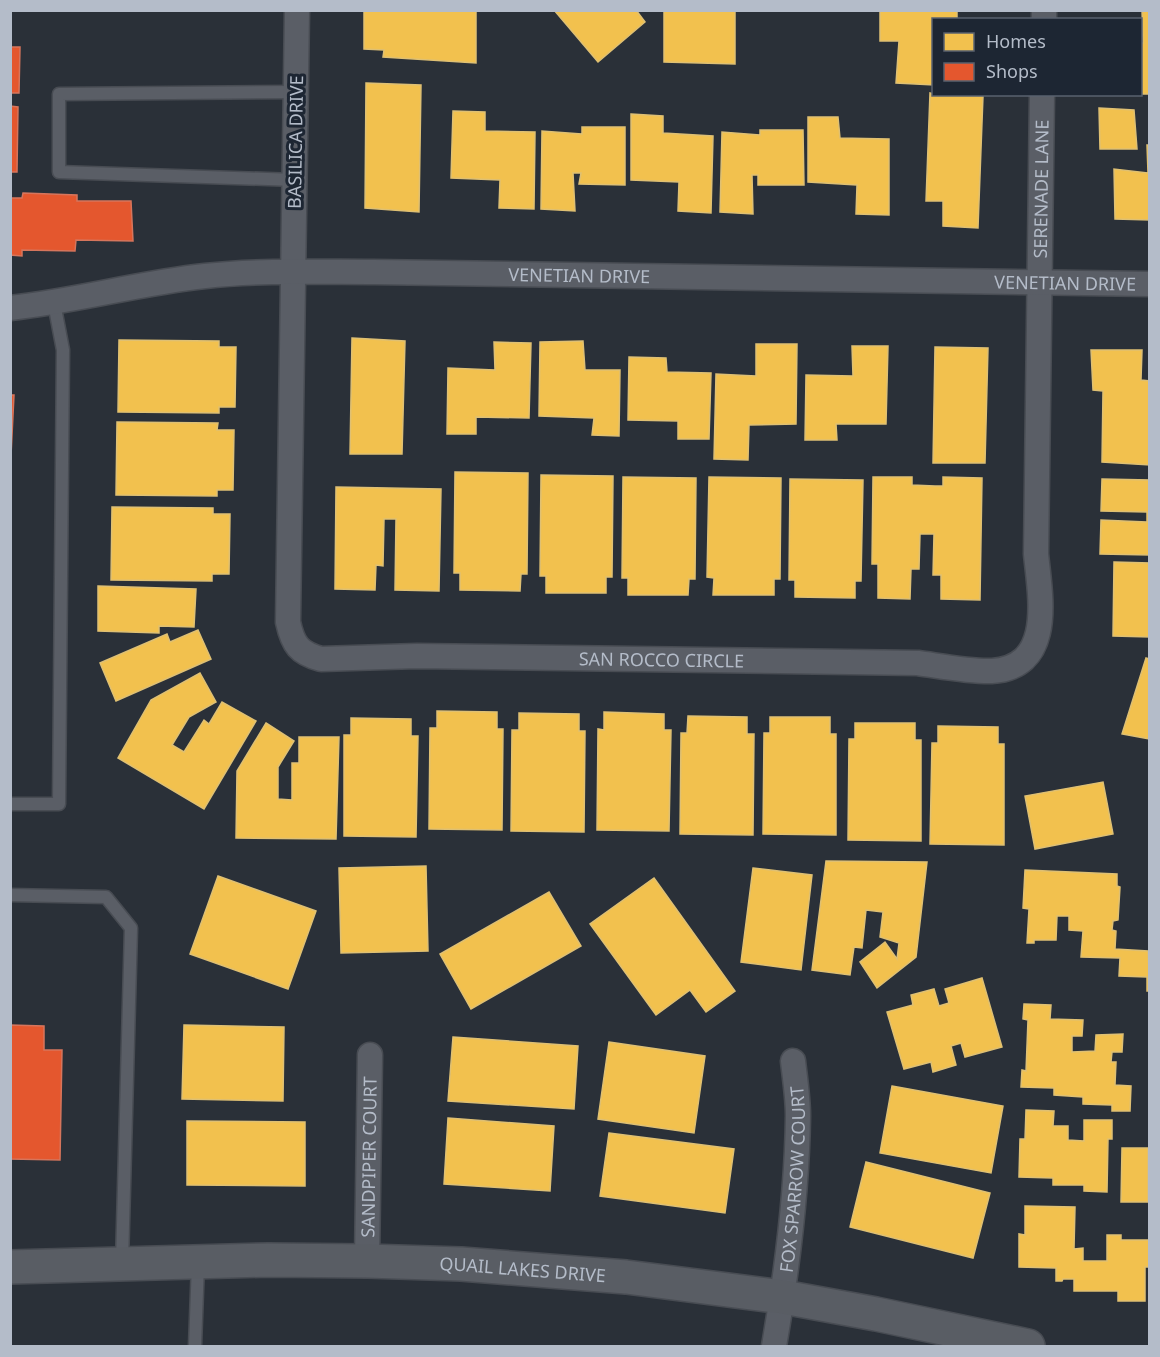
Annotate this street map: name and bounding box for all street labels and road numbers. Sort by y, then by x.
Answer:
street label: BASILICA DRIVE [282,75,308,209]
street label: SERENADE LANE [1028,119,1054,259]
street label: VENETIAN DRIVE [508,262,650,288]
street label: VENETIAN DRIVE [994,270,1136,296]
street label: SAN ROCCO CIRCLE [579,646,744,673]
street label: SANDPIPER COURT [355,1076,382,1238]
street label: FOX SPARROW COURT [774,1085,810,1274]
street label: QUAIL LAKES DRIVE [439,1251,607,1287]

